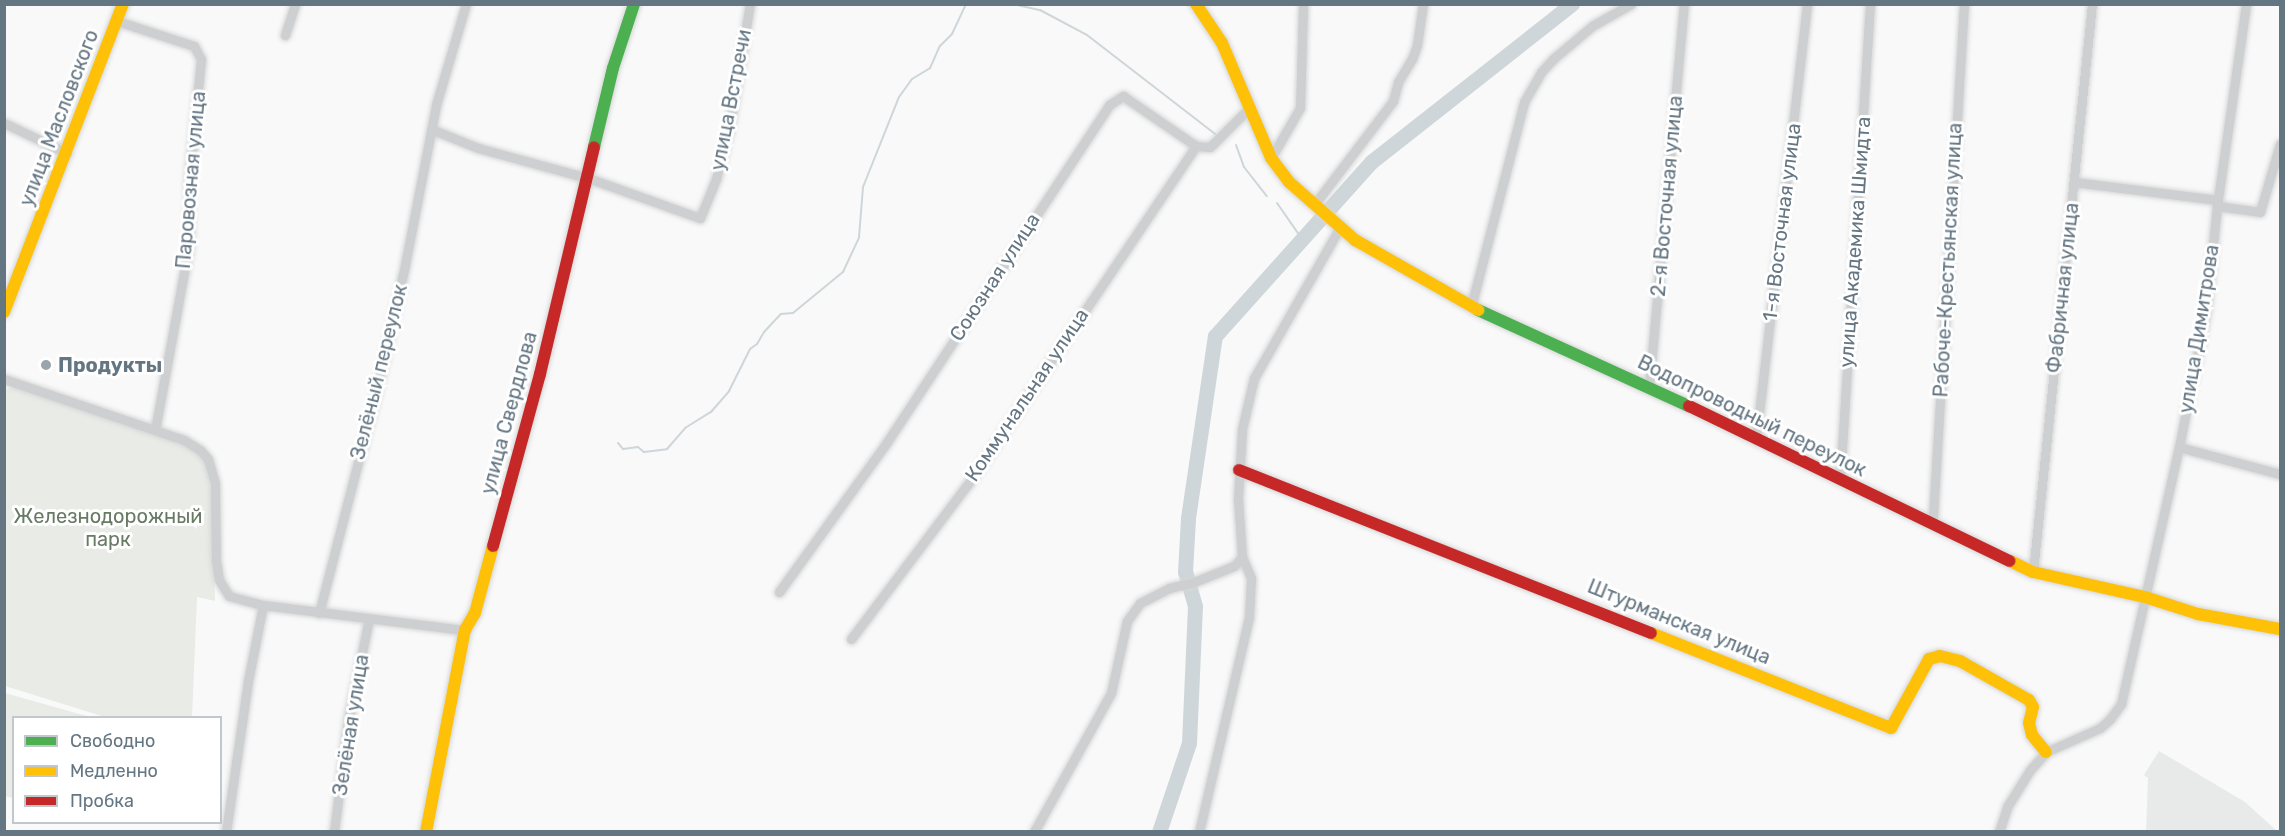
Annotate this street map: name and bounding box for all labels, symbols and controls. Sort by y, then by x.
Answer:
street label: улица Масловского [14,26,104,210]
street label: улица Встречи [706,27,756,173]
street label: Паровозная улица [171,90,211,270]
street label: 2-я Восточная улица [1646,94,1688,298]
street label: улица Академика Шмидта [1834,116,1876,368]
street label: 1-я Восточная улица [1758,122,1806,322]
street label: Рабоче-Крестьянская улица [1929,122,1967,398]
street label: Фабричная улица [2042,202,2084,374]
street label: Союзная улица [945,209,1045,345]
street label: улица Димитрова [2174,243,2224,415]
street label: Зелёный переулок [346,282,412,462]
street label: Коммунальная улица [960,304,1094,486]
street label: улица Свердлова [476,329,542,497]
street label: Водопроводный переулок [1634,350,1870,482]
place label: Продукты [58,353,162,377]
marker: Продукты [39,358,53,372]
park label: Железнодорожный парк [13,505,203,552]
street label: Штурманская улица [1584,574,1774,670]
street label: Зелёная улица [328,653,374,797]
legend [12,716,222,824]
text: Свободно [70,730,155,752]
text: Медленно [70,760,158,782]
text: Пробка [70,790,134,812]

